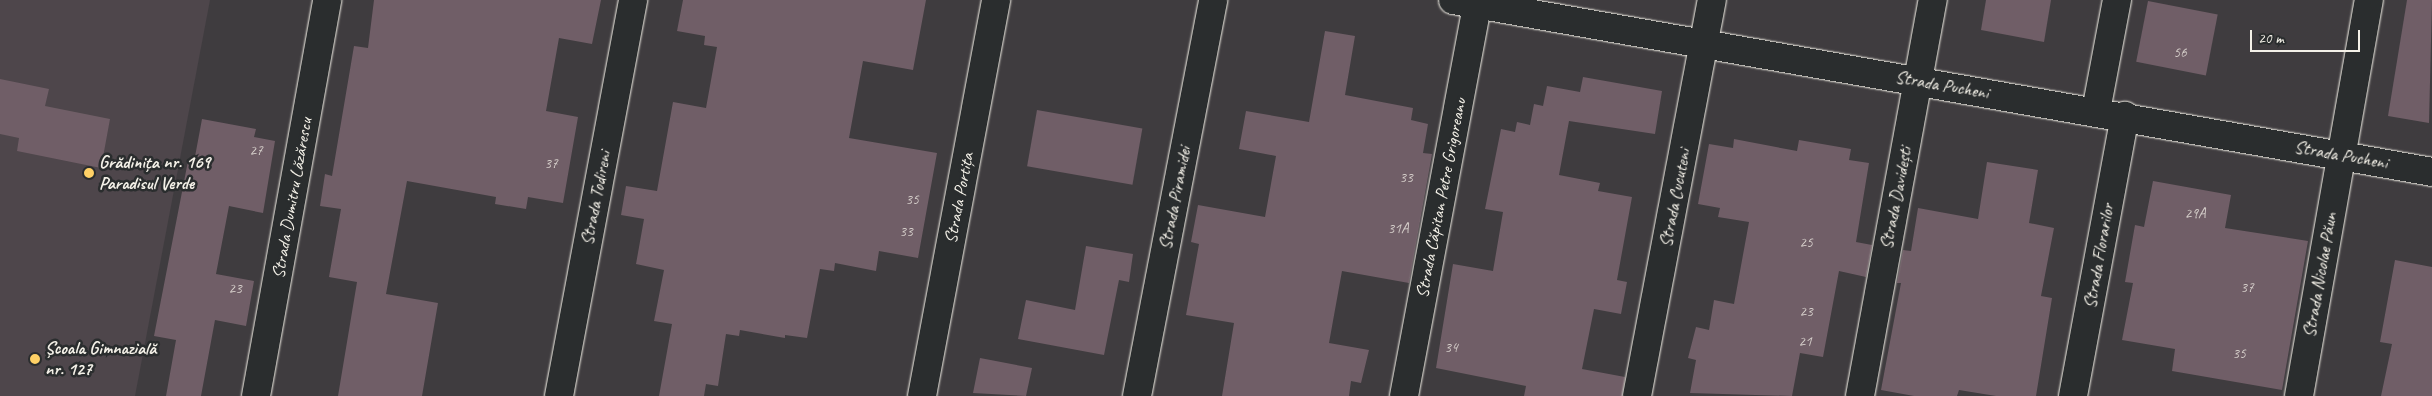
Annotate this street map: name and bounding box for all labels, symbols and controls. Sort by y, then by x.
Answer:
scale bar [2252,20,2362,52]
text: 20 m [2258,29,2284,48]
house number: 56 [2173,44,2187,62]
street label: Strada Pucheni [1894,66,1990,104]
street label: Strada Căpitan Petre Grigoreanu [1411,96,1471,300]
street label: Strada Dumitru Lăzărescu [267,116,317,280]
street label: Strada Pucheni [2293,136,2389,174]
house number: 27 [249,142,263,160]
street label: Strada Piramidei [1154,145,1196,251]
street label: Strada Davidești [1875,145,1917,251]
street label: Strada Cucuteni [1655,147,1695,249]
street label: Strada Todireni [576,149,616,247]
street label: Strada Portița [940,151,978,245]
place label: Grădinița nr. 169 Paradisul Verde [99,152,210,194]
house number: 37 [544,155,558,173]
marker: Grădinița nr. 169 Paradisul Verde [83,167,95,179]
house number: 33 [1399,169,1413,187]
house number: 35 [905,191,919,209]
street label: Strada Florarilor [2079,202,2119,310]
house number: 29A [2184,205,2206,223]
street label: Strada Nicolae Păun [2298,211,2342,339]
house number: 31A [1387,220,1409,238]
house number: 33 [899,223,913,241]
house number: 25 [1799,234,1813,252]
house number: 37 [2240,279,2254,297]
house number: 23 [228,280,242,298]
house number: 23 [1799,303,1813,321]
house number: 21 [1798,333,1812,351]
place label: Școala Gimnazială nr. 127 [45,338,156,380]
house number: 34 [1444,339,1458,357]
house number: 35 [2232,345,2246,363]
marker: Școala Gimnazială nr. 127 [29,353,41,365]

